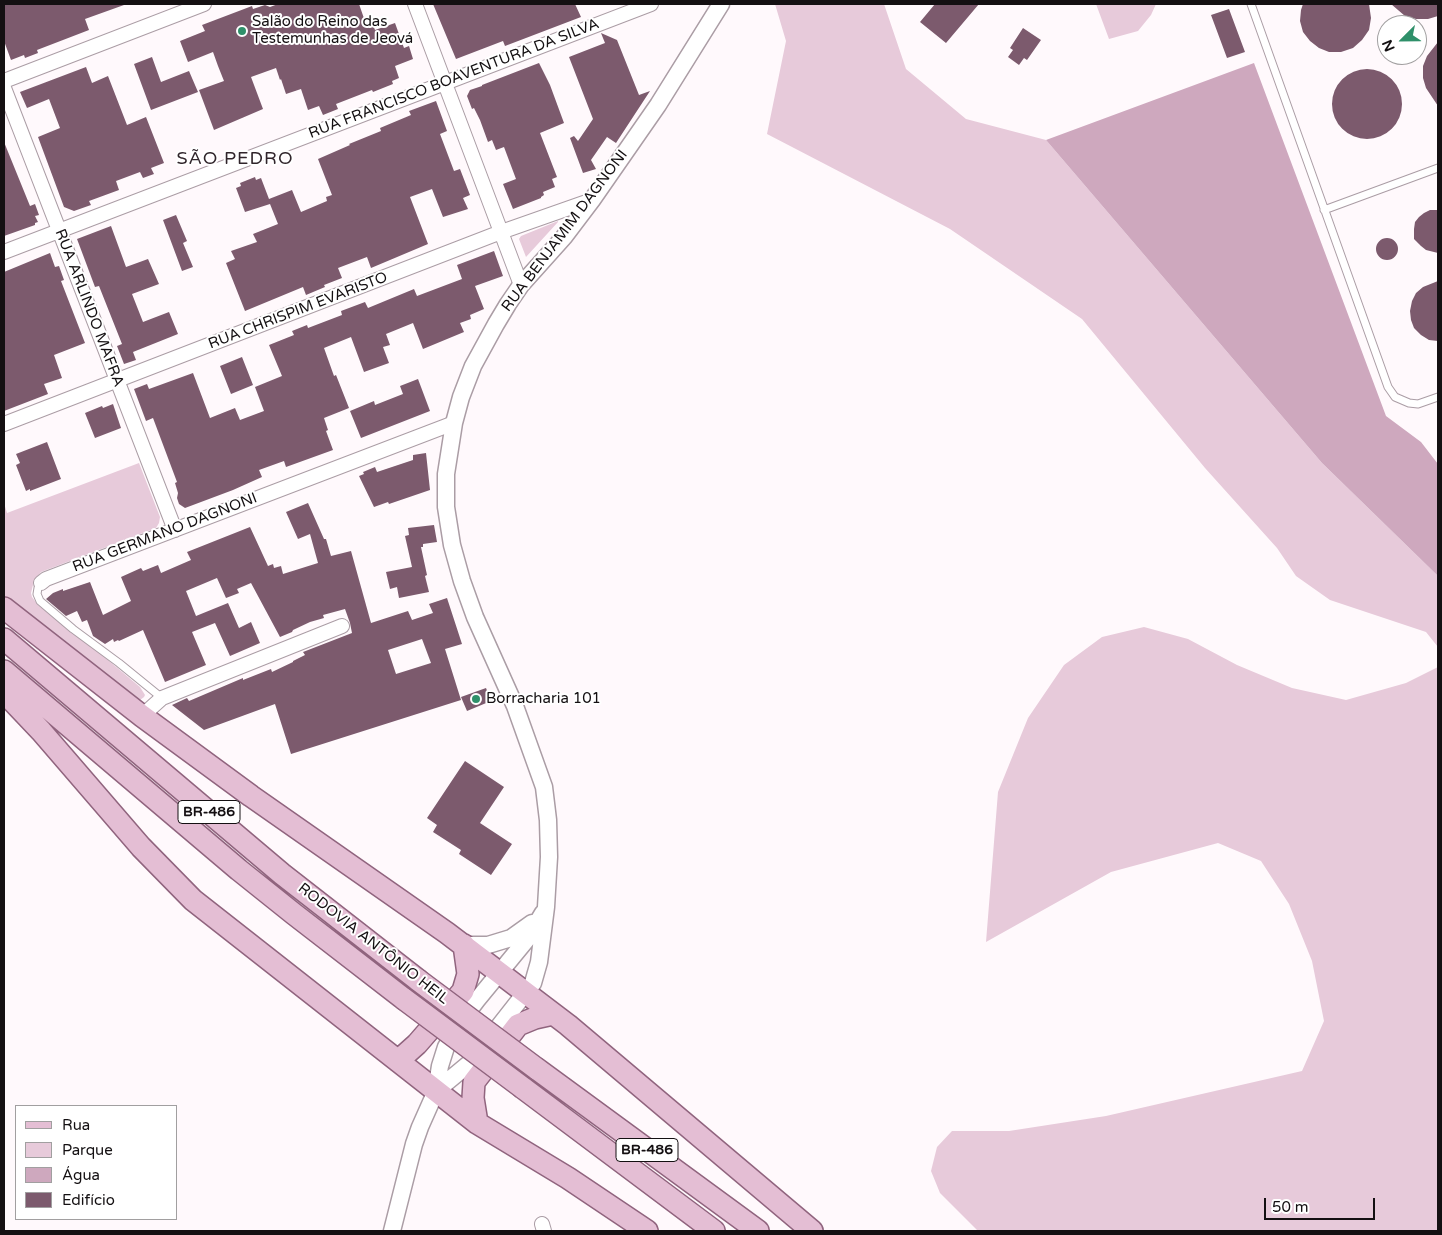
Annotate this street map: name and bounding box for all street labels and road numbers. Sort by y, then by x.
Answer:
street label: RUA FRANCISCO BOAVENTURA DA SILVA [306,15,602,143]
street label: RUA BENJAMIM DAGNONI [498,146,632,316]
street label: RUA ARLINDO MAFRA [51,227,127,389]
street label: RUA CHRISPIM EVARISTO [206,268,390,354]
street label: RUA GERMANO DAGNONI [70,489,260,577]
road number: BR-486 [178,800,240,824]
street label: RODOVIA ANTÔNIO HEIL [294,880,452,1008]
road number: BR-486 [616,1138,678,1162]

